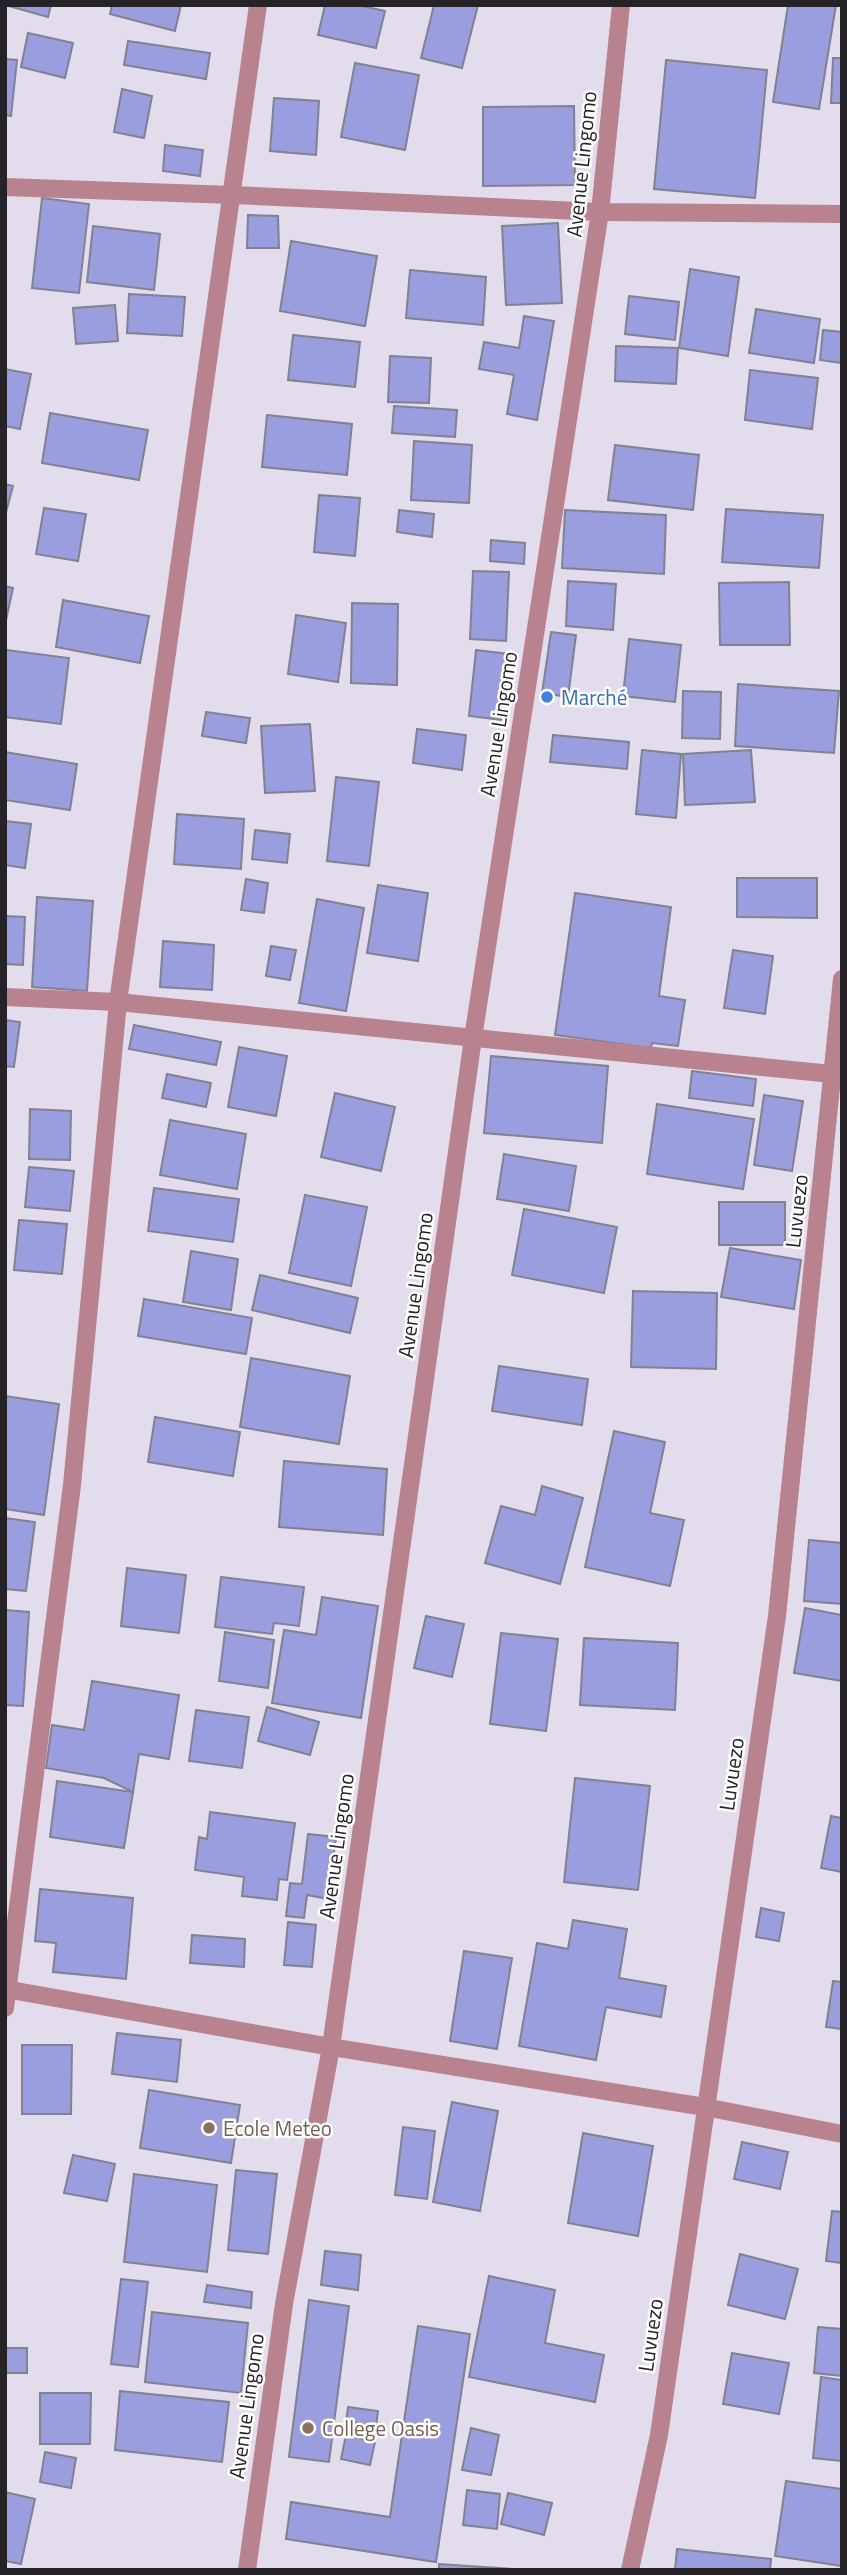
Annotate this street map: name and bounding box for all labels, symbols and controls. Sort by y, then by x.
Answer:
street label: Avenue Lingomo [557,89,605,239]
street label: Avenue Lingomo [471,649,525,799]
place label: Marché [561,681,627,713]
marker: Marché [539,689,555,705]
street label: Luvuezo [776,1173,816,1249]
street label: Avenue Lingomo [389,1210,441,1360]
street label: Luvuezo [710,1735,752,1813]
street label: Avenue Lingomo [310,1771,362,1921]
place label: Ecole Meteo [223,2112,332,2144]
marker: Ecole Meteo [201,2120,217,2136]
street label: Luvuezo [629,2296,671,2374]
street label: Avenue Lingomo [220,2331,272,2481]
place label: College Oasis [322,2412,439,2444]
marker: College Oasis [300,2420,316,2436]

